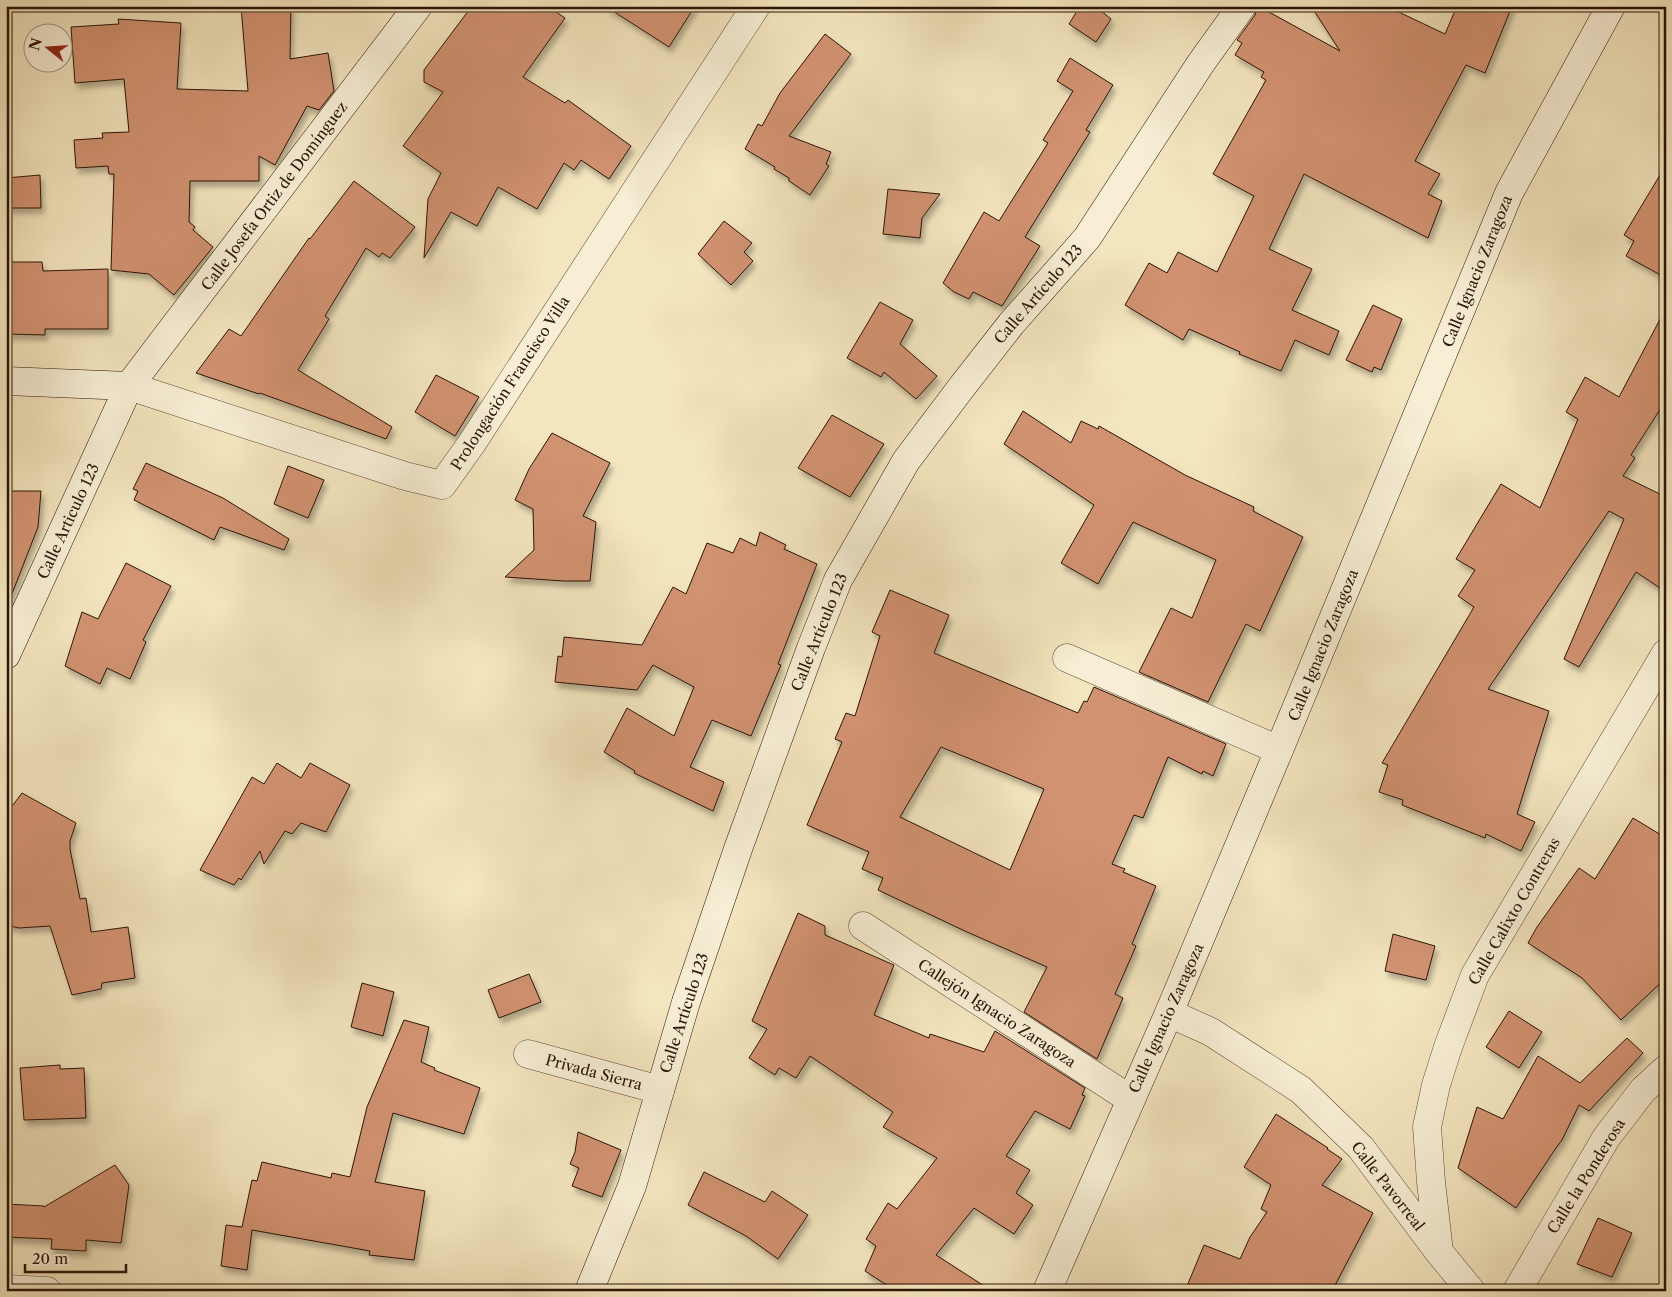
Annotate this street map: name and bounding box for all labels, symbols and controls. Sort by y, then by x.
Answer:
north arrow [22,22,72,72]
text: N [25,36,46,53]
street label: Calle Josefa Ortiz de Domínguez [197,98,351,294]
street label: Calle Ignacio Zaragoza [1438,192,1516,350]
street label: Calle Artículo 123 [990,240,1086,348]
street label: Prolongación Francisco Villa [446,292,574,474]
street label: Calle Articulo 123 [33,460,103,582]
street label: Calle Ignacio Zaragoza [1284,566,1362,724]
street label: Calle Artículo 123 [787,570,851,694]
street label: Calle Calixto Contreras [1464,834,1564,988]
street label: Calle Ignacio Zaragoza [1124,940,1208,1096]
street label: Calle Artículo 123 [656,950,712,1076]
street label: Callejón Ignacio Zaragoza [914,955,1080,1071]
street label: Privada Sierra [543,1050,645,1094]
street label: Calle la Ponderosa [1543,1115,1629,1237]
street label: Calle Pavorreal [1347,1138,1429,1235]
scale bar [25,1242,126,1274]
text: 20 m [32,1249,68,1268]

